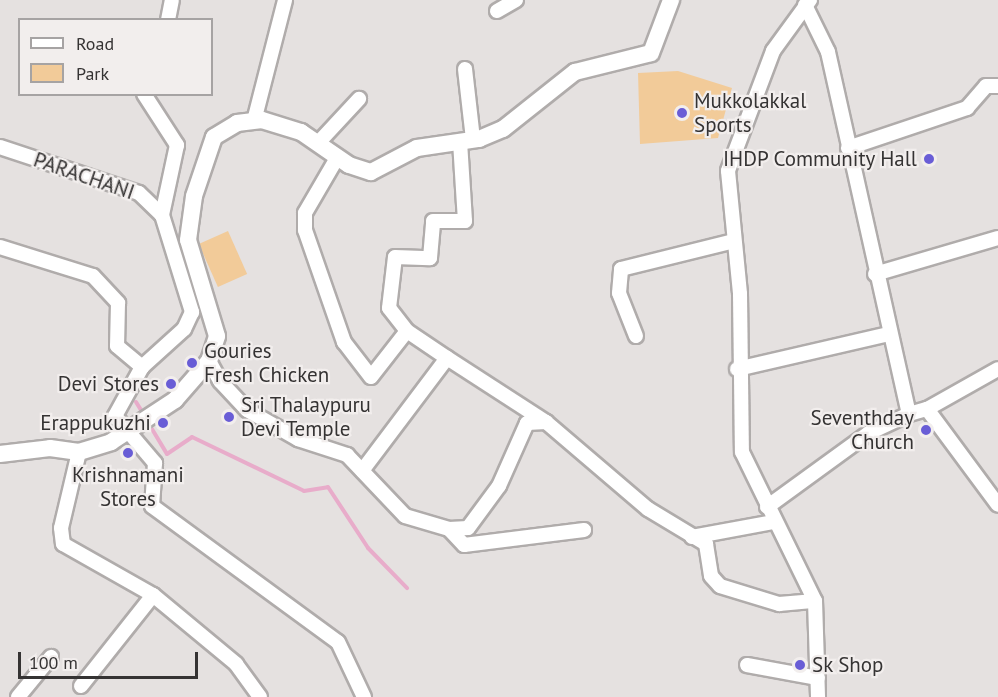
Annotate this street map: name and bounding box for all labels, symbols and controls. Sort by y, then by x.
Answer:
legend [18,18,213,96]
text: Road [76,32,114,55]
text: Park [76,62,109,85]
place label: Mukkolakkal Sports [694,88,806,138]
marker: Mukkolakkal Sports [675,106,689,120]
place label: IHDP Community Hall [721,146,917,172]
street label: PARACHANI [30,147,138,205]
marker: IHDP Community Hall [922,152,936,166]
place label: Gouries Fresh Chicken [204,338,329,388]
marker: Gouries Fresh Chicken [185,356,199,370]
place label: Devi Stores [58,371,159,397]
marker: Devi Stores [164,377,178,391]
place label: Sri Thalaypuru Devi Temple [241,392,372,442]
place label: Seventhday Church [810,405,914,455]
place label: Erappukuzhi [40,410,151,436]
marker: Sri Thalaypuru Devi Temple [222,410,236,424]
marker: Erappukuzhi [156,416,170,430]
marker: Seventhday Church [919,423,933,437]
marker: Krishnamani Stores [121,446,135,460]
place label: Krishnamani Stores [72,462,184,512]
scale bar [21,640,201,678]
text: 100 m [29,651,78,674]
place label: Sk Shop [812,652,884,678]
marker: Sk Shop [793,658,807,672]

